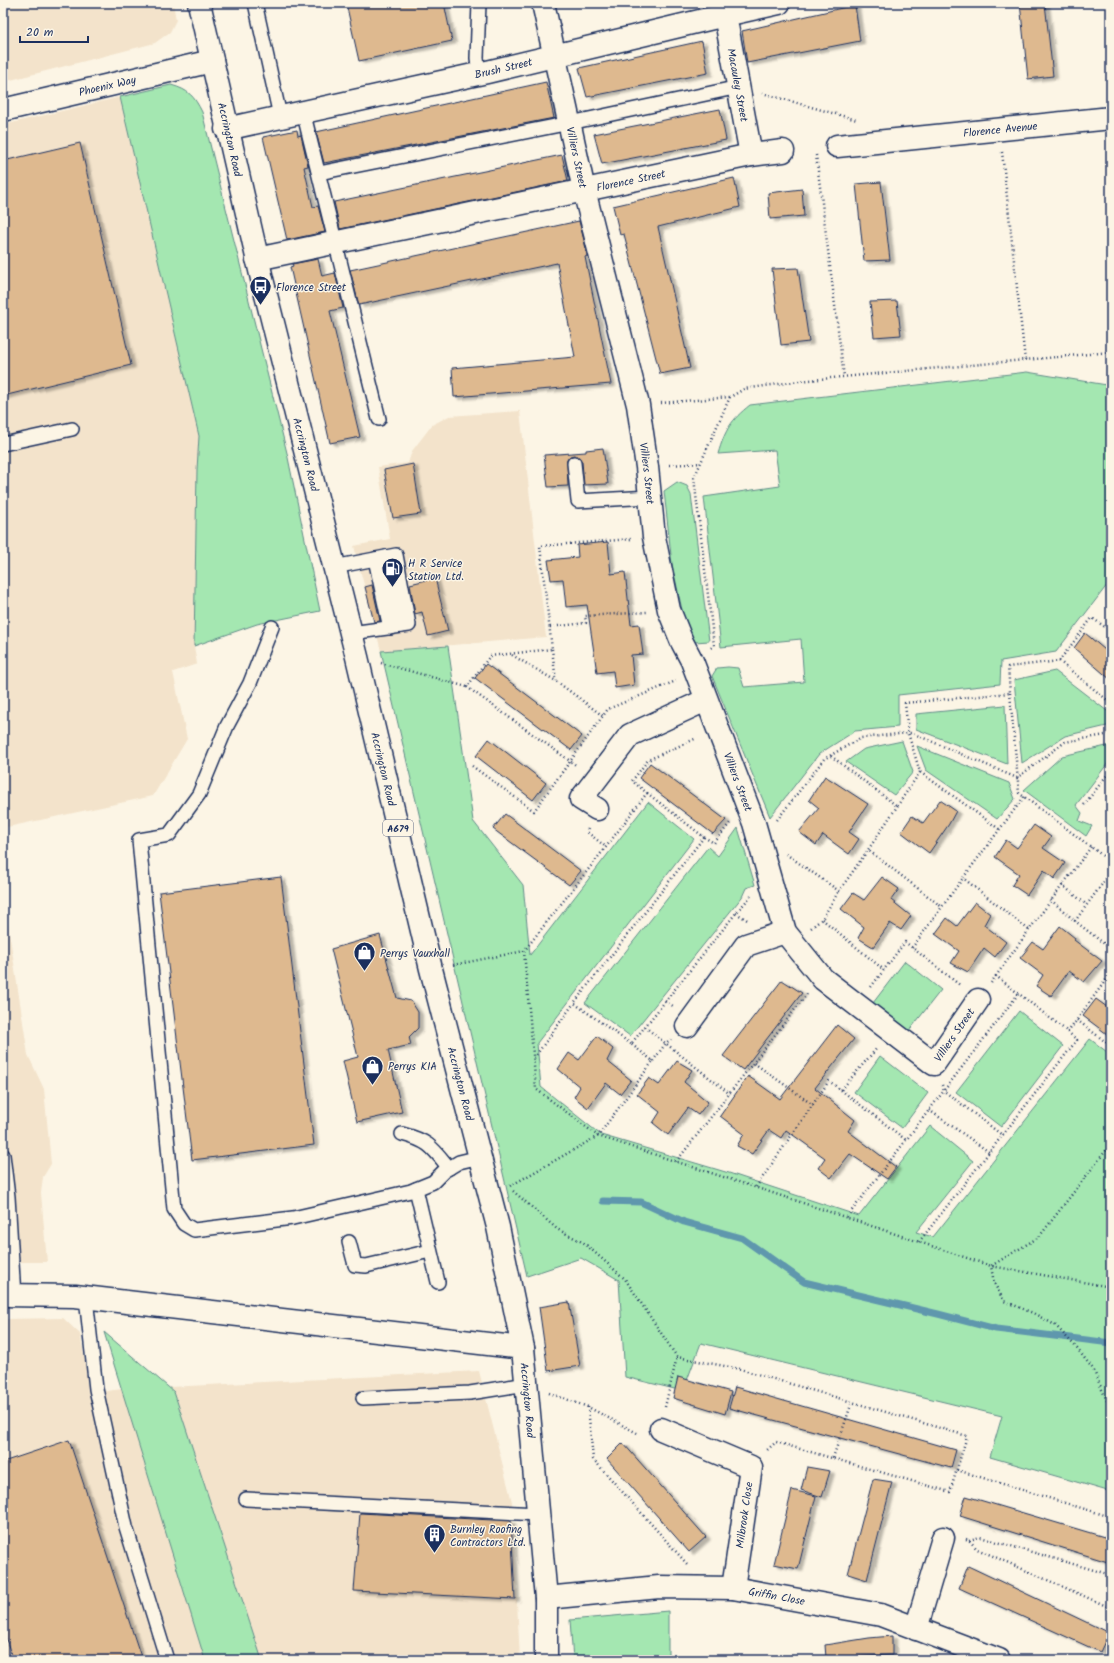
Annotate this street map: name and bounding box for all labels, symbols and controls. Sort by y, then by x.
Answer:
scale bar [20,18,88,44]
text: 20 m [26,23,54,42]
street label: Macauley Street [721,47,753,124]
street label: Brush Street [473,53,535,84]
street label: Phoenix Way [77,71,139,102]
street label: Accrington Road [212,101,246,179]
street label: Florence Avenue [962,118,1038,143]
street label: Villiers Street [560,125,591,191]
street label: Florence Street [595,165,668,197]
bus stop icon: Florence Street [247,274,273,307]
place label: Florence Street [276,279,347,297]
street label: Accrington Road [287,416,323,494]
street label: Villiers Street [634,441,659,506]
place label: H R Service Station Ltd. [408,555,464,586]
fuel station icon: H R Service Station Ltd. [380,556,406,589]
street label: Accrington Road [365,730,400,809]
street label: Villiers Street [718,750,757,815]
road number: A679 [383,820,413,836]
shop icon: Perrys Vauxhall [351,940,377,973]
place label: Perrys Vauxhall [380,945,450,963]
street label: Villiers Street [930,1004,980,1066]
street label: Accrington Road [442,1045,478,1123]
shop icon: Perrys KIA [359,1053,385,1086]
place label: Perrys KIA [388,1058,437,1076]
street label: Accrington Road [514,1362,539,1439]
street label: Milbrook Close [731,1481,759,1549]
place label: Burnley Roofing Contractors Ltd. [450,1521,526,1552]
building icon: Burnley Roofing Contractors Ltd. [422,1522,448,1555]
street label: Griffin Close [747,1583,806,1611]

